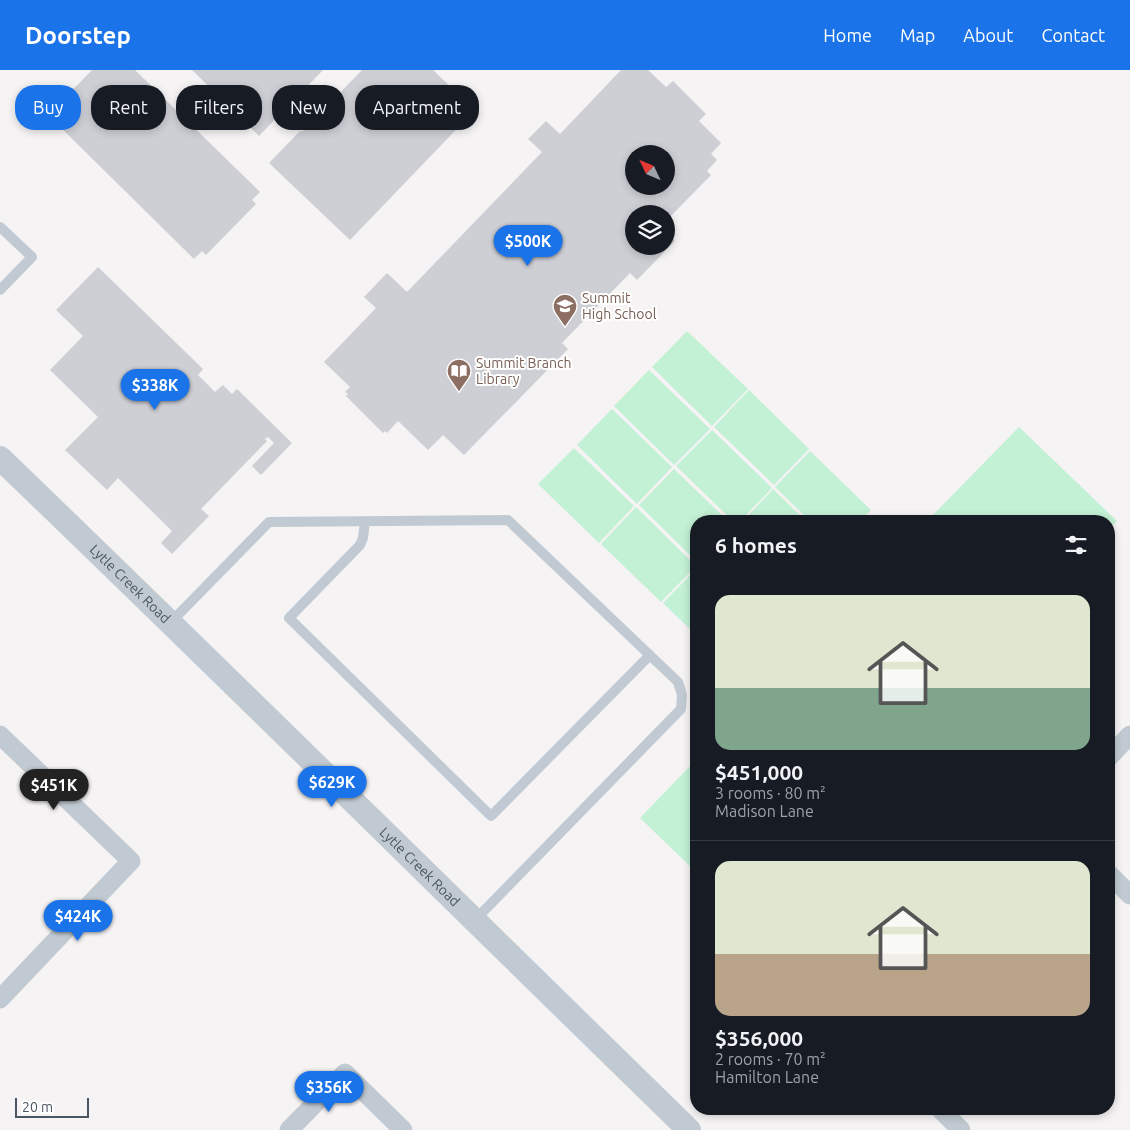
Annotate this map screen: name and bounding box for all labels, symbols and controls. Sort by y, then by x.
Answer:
text: Doorstep [25,22,131,49]
text: Home [823,25,872,45]
text: Map [900,25,935,45]
text: About [963,25,1013,45]
text: Contact [1041,25,1105,45]
chip: Buy [15,85,81,130]
chip: Rent [91,85,166,130]
chip: Filters [176,85,262,130]
chip: New [272,85,345,130]
chip: Apartment [355,85,479,130]
north arrow [625,145,675,195]
map controls [625,145,675,255]
button: layers [625,205,675,255]
pin: $500K [493,224,563,267]
text: $500K [505,232,551,250]
place label: Summit High School [582,290,657,322]
school or university icon: Summit High School [552,293,578,327]
place label: Summit Branch Library [476,355,571,387]
library icon: Summit Branch Library [446,358,472,392]
pin: $338K [120,368,190,411]
text: $338K [132,376,178,394]
icon: filters [1062,531,1090,559]
text: 6 homes [715,533,797,557]
street label: Lytle Creek Road [87,541,174,626]
icon: home [858,628,948,718]
text: $451,000 [715,760,803,784]
pin: $629K [297,766,367,808]
pin: $451K [19,768,89,811]
text: $629K [309,773,355,791]
text: $451K [31,776,77,794]
text: 3 rooms · 80 m² [715,784,826,802]
text: Madison Lane [715,802,814,820]
street label: Lytle Creek Road [376,824,463,909]
icon: home [858,893,948,983]
pin: $424K [43,900,113,942]
text: $424K [55,907,101,925]
text: $356,000 [715,1026,803,1050]
text: 2 rooms · 70 m² [715,1050,826,1068]
text: Hamilton Lane [715,1068,819,1086]
pin: $356K [294,1070,364,1113]
text: $356K [306,1078,352,1096]
scale bar [15,1095,89,1118]
text: 20 m [22,1099,53,1115]

